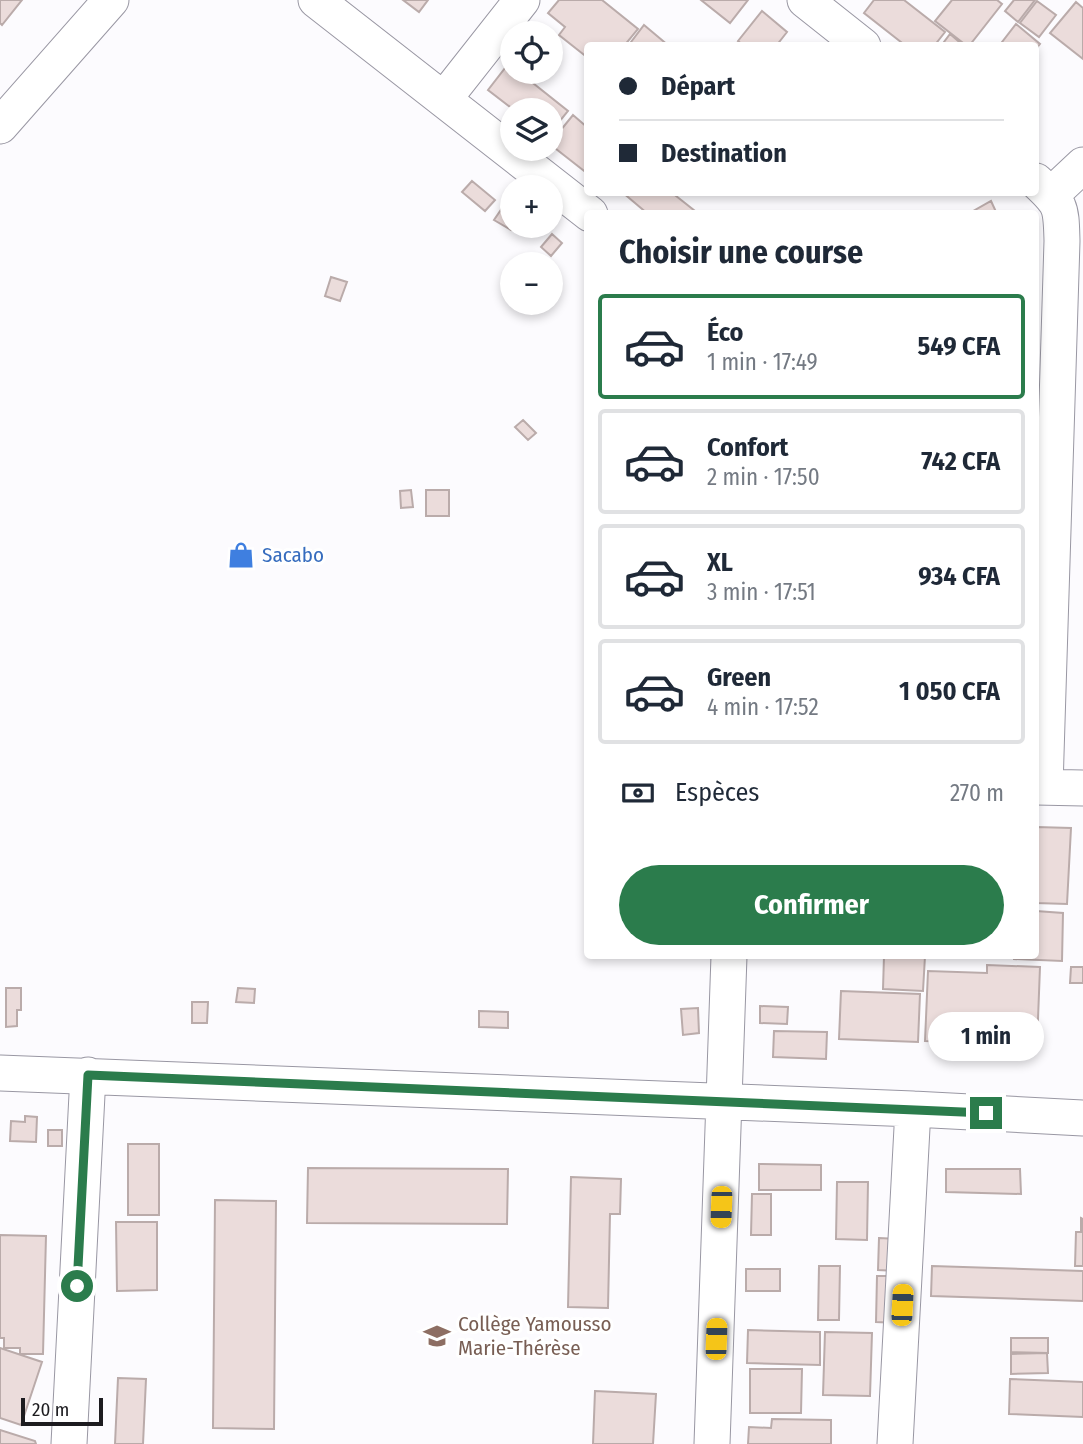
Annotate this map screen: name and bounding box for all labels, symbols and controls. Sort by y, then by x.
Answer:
map controls [500,21,563,315]
button: locate [500,21,563,84]
text: Départ [661,71,735,102]
button: layers [500,98,563,161]
text: Destination [661,138,787,169]
button: + [500,175,563,238]
text: Choisir une course [619,233,863,271]
button: − [500,252,563,315]
icon: car [623,315,686,378]
text: Éco [707,317,744,348]
text: 549 CFA [918,331,1000,362]
text: 1 min · 17:49 [707,348,818,376]
icon: car [623,430,686,493]
text: Confort [707,432,788,463]
text: 742 CFA [921,446,1000,477]
text: 2 min · 17:50 [707,463,820,491]
shop icon: Sacabo [226,540,256,570]
place label: Sacabo [262,542,324,568]
icon: car [623,545,686,608]
text: XL [707,547,733,578]
text: 934 CFA [918,561,1000,592]
text: 3 min · 17:51 [707,578,816,606]
icon: car [623,660,686,723]
text: Green [707,662,771,693]
text: 1 050 CFA [899,676,1000,707]
text: 4 min · 17:52 [707,693,819,721]
icon: cash [619,774,657,812]
text: Espèces [675,777,759,808]
text: 270 m [950,779,1004,807]
button: Confirmer [619,865,1004,945]
callout: 1 min [928,1012,1044,1060]
text: 1 min [961,1022,1011,1050]
route end [970,1097,1002,1129]
car [710,1186,733,1228]
route start [61,1270,93,1302]
car [891,1283,914,1327]
place label: Collège Yamousso Marie-Thérèse [458,1311,612,1361]
car [705,1318,728,1360]
school or university icon: Collège Yamousso Marie-Thérèse [422,1321,452,1351]
scale bar [21,1395,103,1427]
text: 20 m [32,1398,69,1421]

